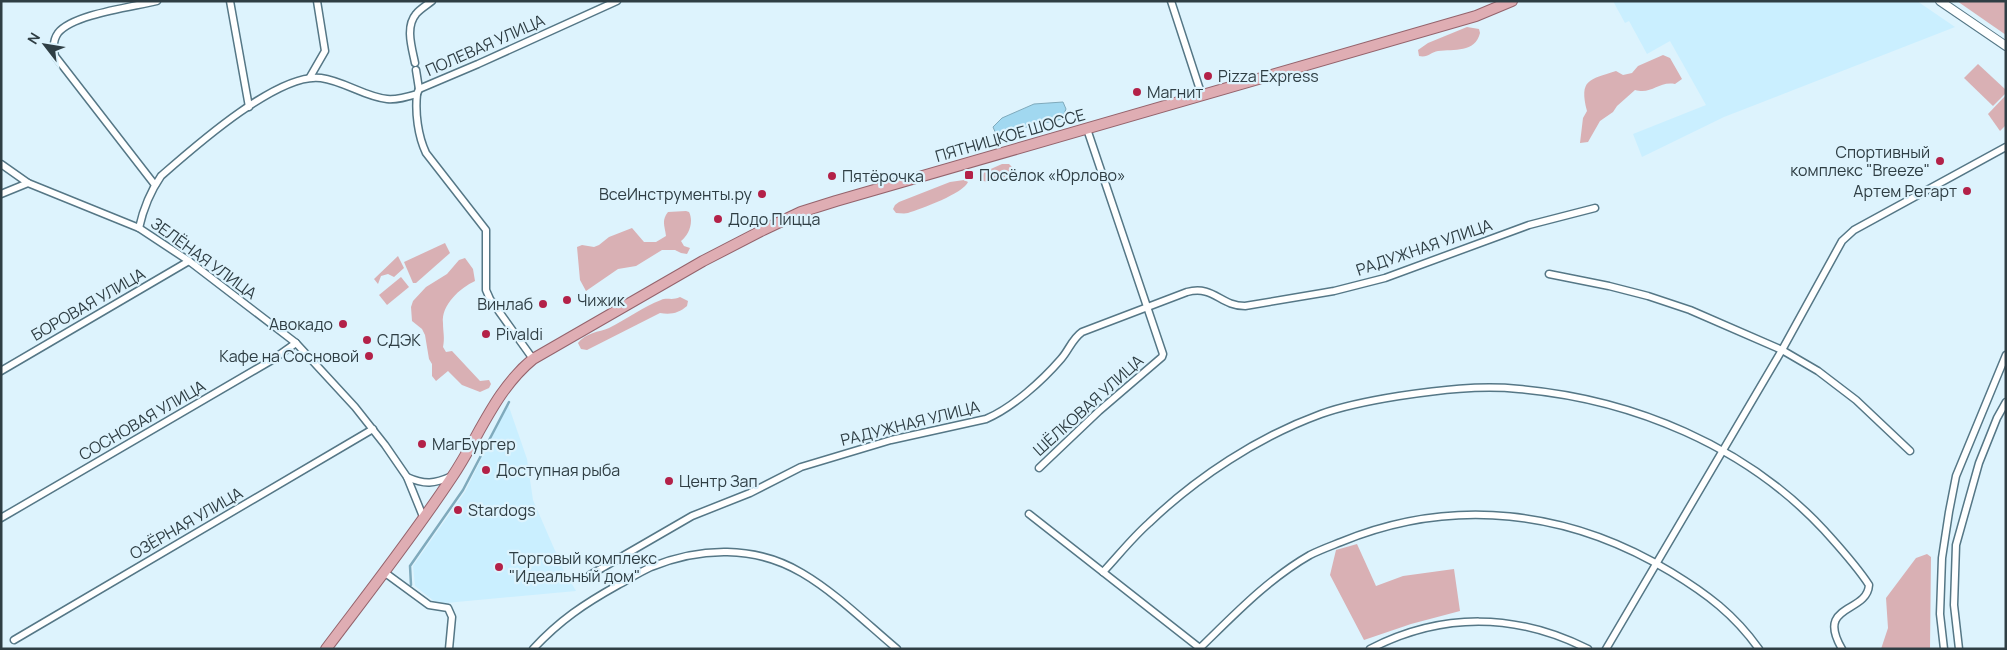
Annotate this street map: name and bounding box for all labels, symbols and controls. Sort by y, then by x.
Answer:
street label: ПОЛЕВАЯ УЛИЦА [422,9,548,81]
north arrow [20,20,70,70]
text: N [23,29,44,47]
place label: Pizza Express [1218,65,1319,87]
marker: Pizza Express [1202,70,1214,82]
place label: Магнит [1147,81,1203,103]
marker: Магнит [1131,86,1143,98]
street label: ПЯТНИЦКОЕ ШОССЕ [932,103,1088,167]
place label: Спортивный комплекс "Breeze" [1790,141,1930,181]
marker: Спортивный комплекс "Breeze" [1934,155,1946,167]
place label: Посёлок «Юрлово» [979,164,1126,186]
place label: Пятёрочка [842,165,924,187]
marker: Посёлок «Юрлово» [963,169,975,181]
marker: Пятёрочка [826,170,838,182]
place label: Артем Регарт [1853,180,1957,202]
place label: ВсеИнструменты.ру [599,183,753,205]
marker: Артем Регарт [1961,185,1973,197]
marker: ВсеИнструменты.ру [756,188,768,200]
place label: Додо Пицца [728,208,820,230]
street label: ЗЕЛЁНАЯ УЛИЦА [147,212,261,304]
marker: Додо Пицца [712,213,724,225]
street label: РАДУЖНАЯ УЛИЦА [1353,213,1495,281]
street label: БОРОВАЯ УЛИЦА [27,262,149,346]
place label: Чижик [577,289,626,311]
place label: Винлаб [477,293,533,315]
marker: Чижик [561,294,573,306]
marker: Винлаб [537,298,549,310]
place label: Авокадо [269,313,333,335]
marker: Авокадо [337,318,349,330]
place label: Pivaldi [496,323,543,345]
marker: Pivaldi [480,328,492,340]
place label: СДЭК [377,329,421,351]
marker: СДЭК [361,334,373,346]
place label: Кафе на Сосновой [219,345,359,367]
marker: Кафе на Сосновой [363,350,375,362]
street label: ШЁЛКОВАЯ УЛИЦА [1028,350,1148,460]
street label: СОСНОВАЯ УЛИЦА [75,375,209,465]
street label: РАДУЖНАЯ УЛИЦА [838,395,982,451]
place label: МагБургер [432,433,516,455]
marker: МагБургер [416,438,428,450]
place label: Доступная рыба [496,459,620,481]
marker: Доступная рыба [480,464,492,476]
place label: Центр Зап [679,470,758,492]
marker: Центр Зап [663,475,675,487]
street label: ОЗЁРНАЯ УЛИЦА [126,482,246,564]
place label: Stardogs [468,499,536,521]
marker: Stardogs [452,504,464,516]
place label: Торговый комплекс "Идеальный дом" [509,547,657,587]
marker: Торговый комплекс "Идеальный дом" [493,561,505,573]

